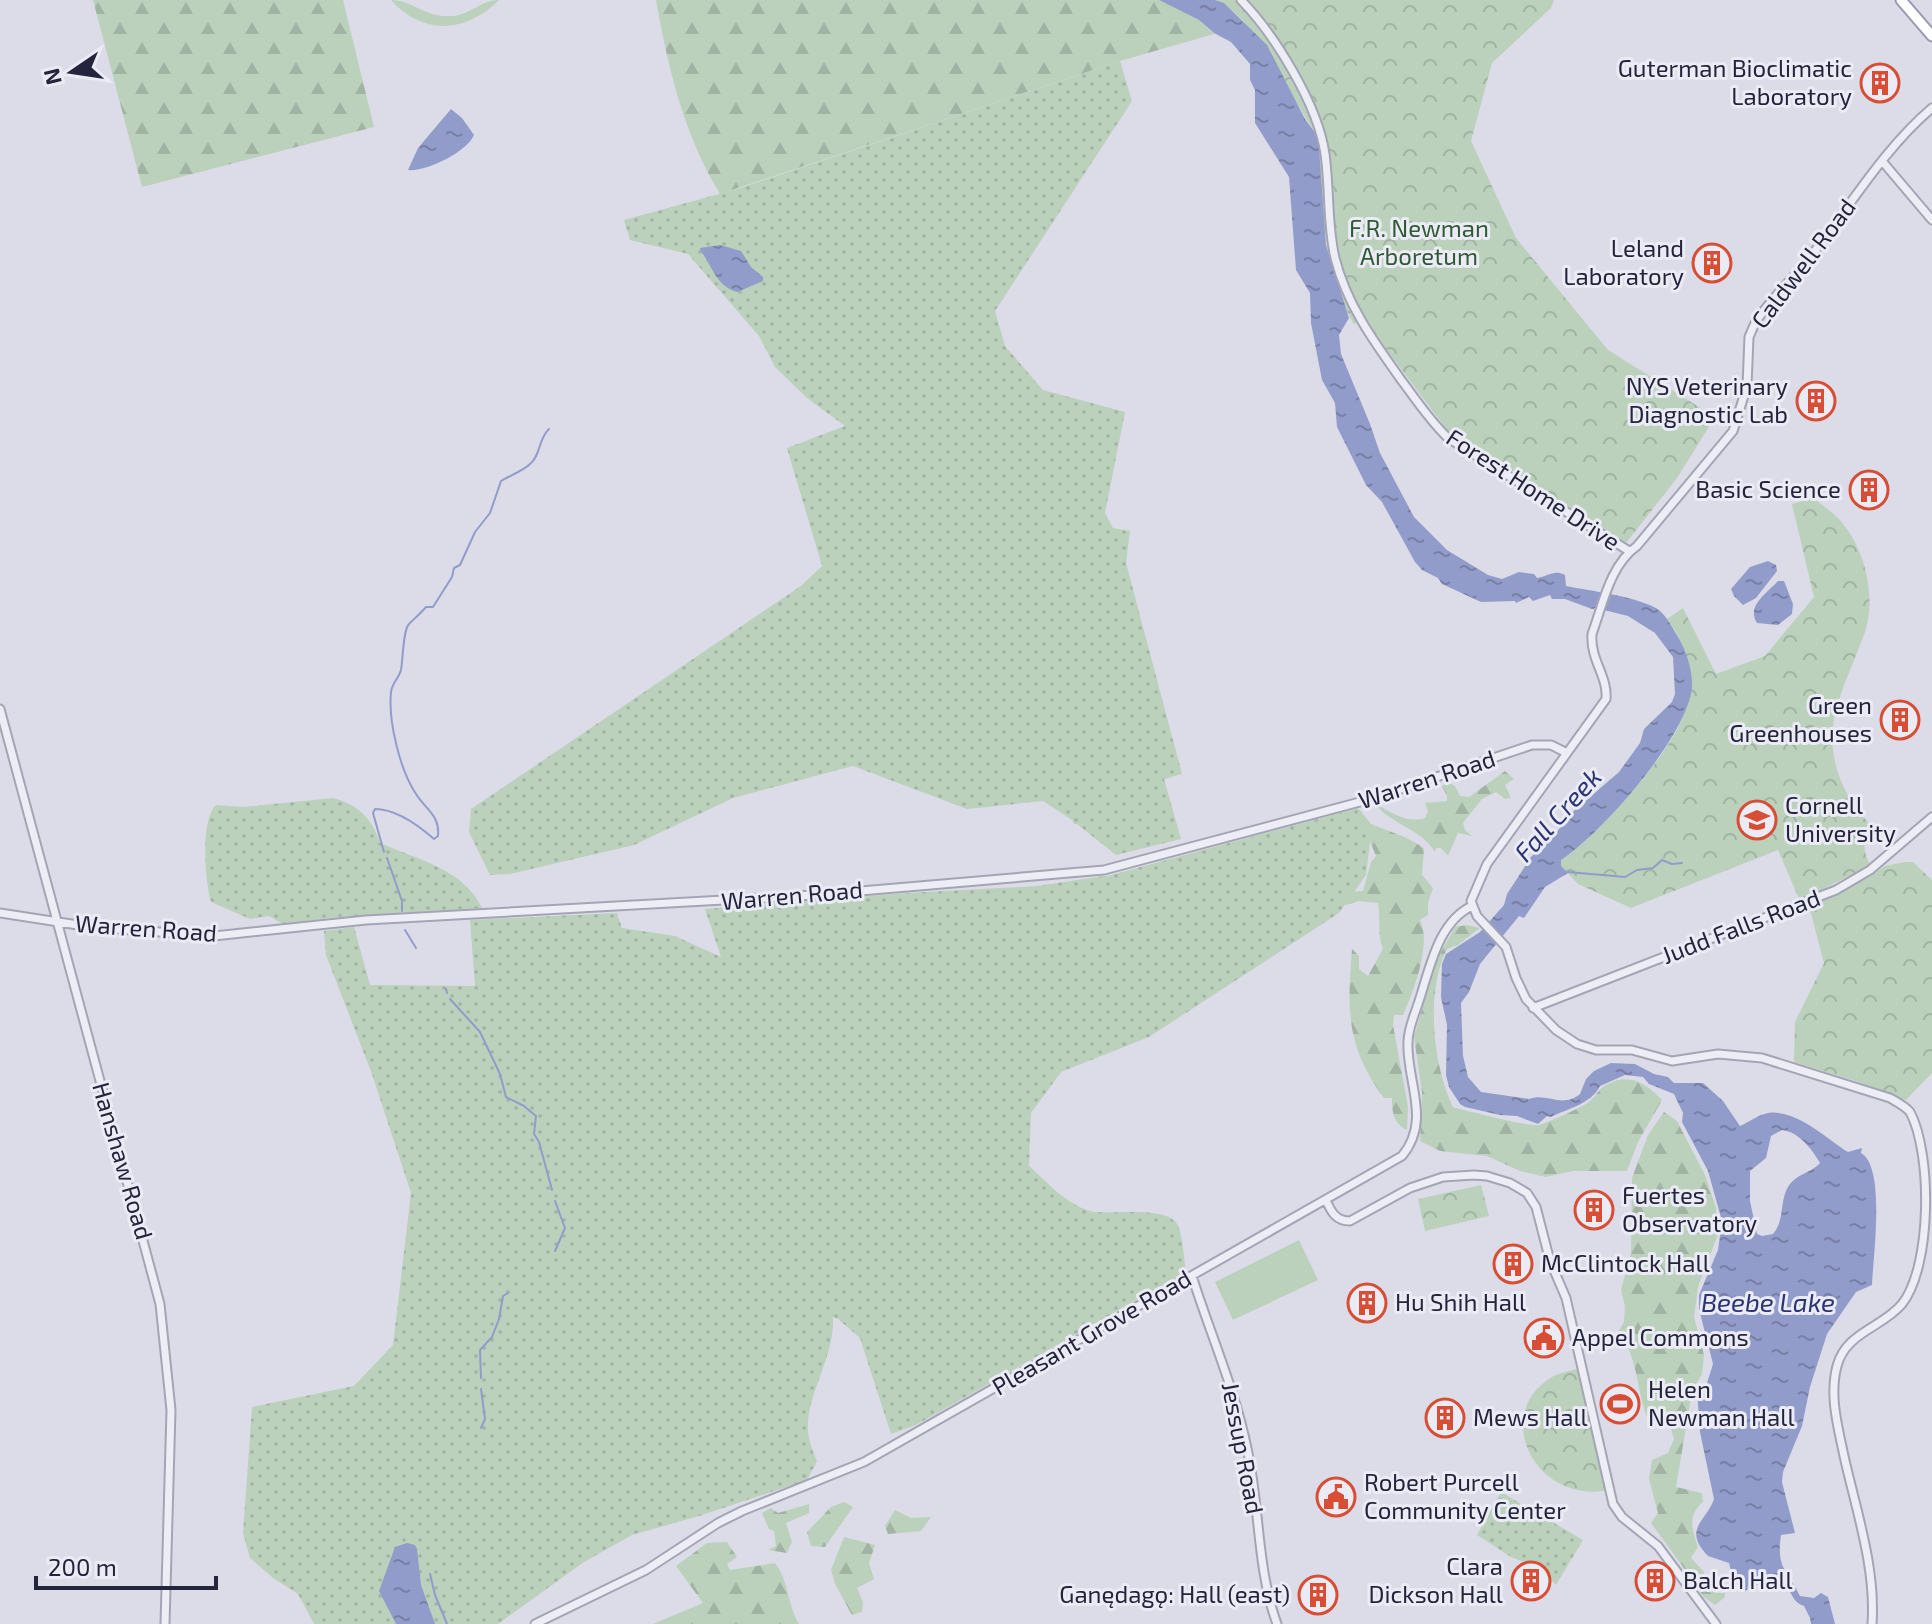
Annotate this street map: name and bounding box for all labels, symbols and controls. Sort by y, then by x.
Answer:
north arrow [32,32,112,112]
place label: Guterman Bioclimatic Laboratory [1618,53,1852,110]
building icon: Guterman Bioclimatic Laboratory [1859,62,1901,104]
text: N [37,66,66,87]
street label: Caldwell Road [1745,193,1861,334]
park label: F.R. Newman Arboretum [1349,213,1489,270]
place label: Leland Laboratory [1563,233,1684,290]
building icon: Leland Laboratory [1691,242,1733,284]
place label: NYS Veterinary Diagnostic Lab [1626,371,1788,428]
building icon: NYS Veterinary Diagnostic Lab [1795,380,1837,422]
street label: Forest Home Drive [1442,422,1626,556]
building icon: Basic Science [1848,469,1890,511]
place label: Basic Science [1695,474,1841,503]
place label: Green Greenhouses [1729,690,1872,747]
building icon: Green Greenhouses [1879,699,1921,741]
street label: Warren Road [1355,743,1499,814]
water label: Fall Creek [1507,761,1607,867]
place label: Cornell University [1785,790,1896,847]
school or university icon: Cornell University [1736,799,1778,841]
street label: Warren Road [720,874,864,915]
street label: Judd Falls Road [1657,882,1824,969]
street label: Warren Road [74,908,218,947]
street label: Hanshaw Road [87,1079,160,1243]
place label: Fuertes Observatory [1622,1180,1758,1237]
building icon: Fuertes Observatory [1573,1189,1615,1231]
building icon: McClintock Hall [1492,1243,1534,1285]
place label: McClintock Hall [1541,1248,1710,1277]
street label: Pleasant Grove Road [987,1263,1196,1401]
building icon: Hu Shih Hall [1346,1282,1388,1324]
water label: Beebe Lake [1701,1286,1835,1317]
place label: Hu Shih Hall [1395,1287,1526,1316]
public building icon: Appel Commons [1523,1317,1565,1359]
place label: Appel Commons [1572,1322,1749,1351]
place label: Helen Newman Hall [1648,1374,1795,1431]
street label: Jessup Road [1216,1379,1270,1516]
sports icon: Helen Newman Hall [1599,1383,1641,1425]
building icon: Mews Hall [1424,1397,1466,1439]
place label: Mews Hall [1473,1402,1588,1431]
place label: Robert Purcell Community Center [1364,1467,1566,1524]
public building icon: Robert Purcell Community Center [1315,1476,1357,1518]
scale bar [36,1540,216,1590]
place label: Clara Dickson Hall [1369,1551,1503,1608]
text: 200 m [48,1552,117,1581]
building icon: Clara Dickson Hall [1510,1560,1552,1602]
building icon: Balch Hall [1634,1560,1676,1602]
place label: Balch Hall [1683,1565,1793,1594]
building icon: Ganędagǫ: Hall (east) [1297,1574,1339,1616]
place label: Ganędagǫ: Hall (east) [1059,1579,1290,1608]

